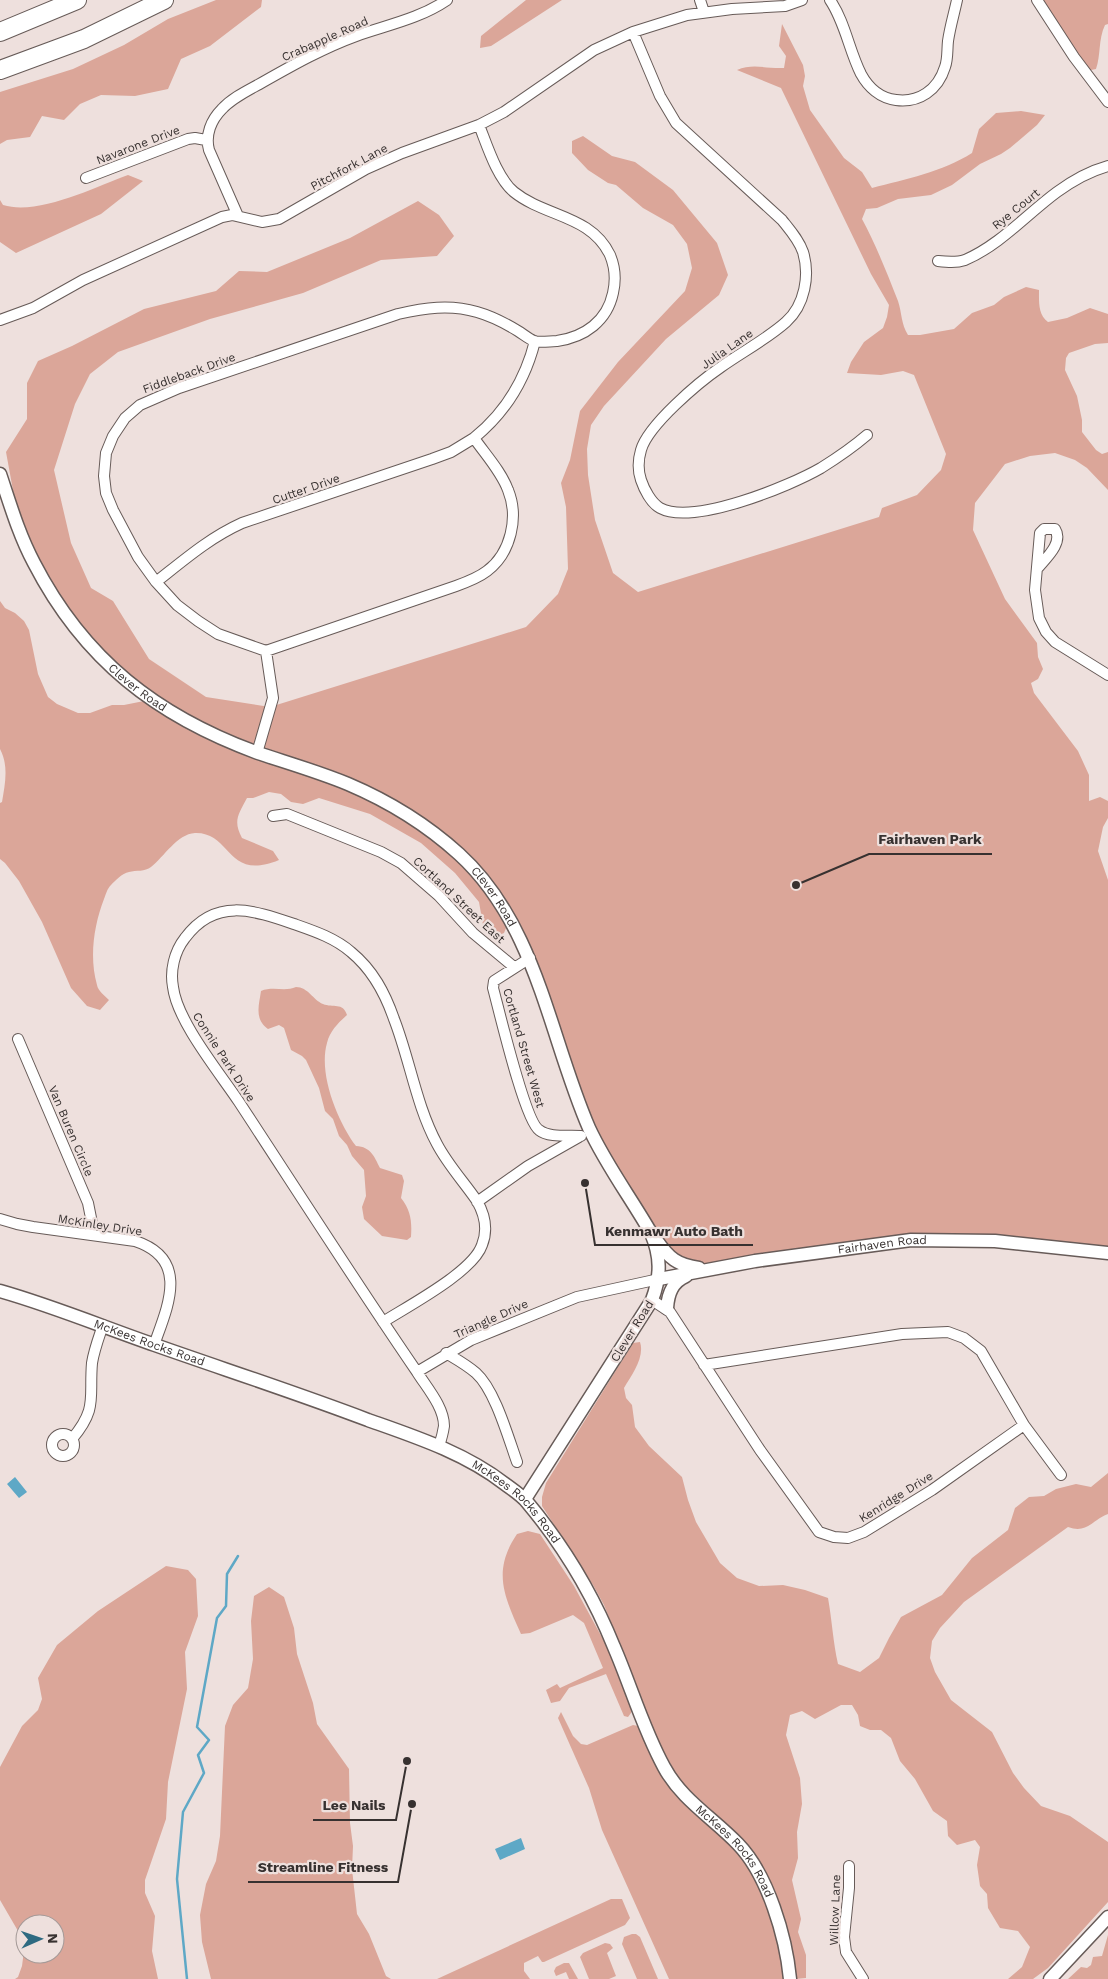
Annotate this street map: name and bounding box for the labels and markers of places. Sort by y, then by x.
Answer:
callout: Fairhaven Park [869,825,992,854]
callout: Kenmawr Auto Bath [595,1216,753,1245]
callout: Lee Nails [313,1791,396,1820]
callout: Streamline Fitness [248,1853,398,1882]

